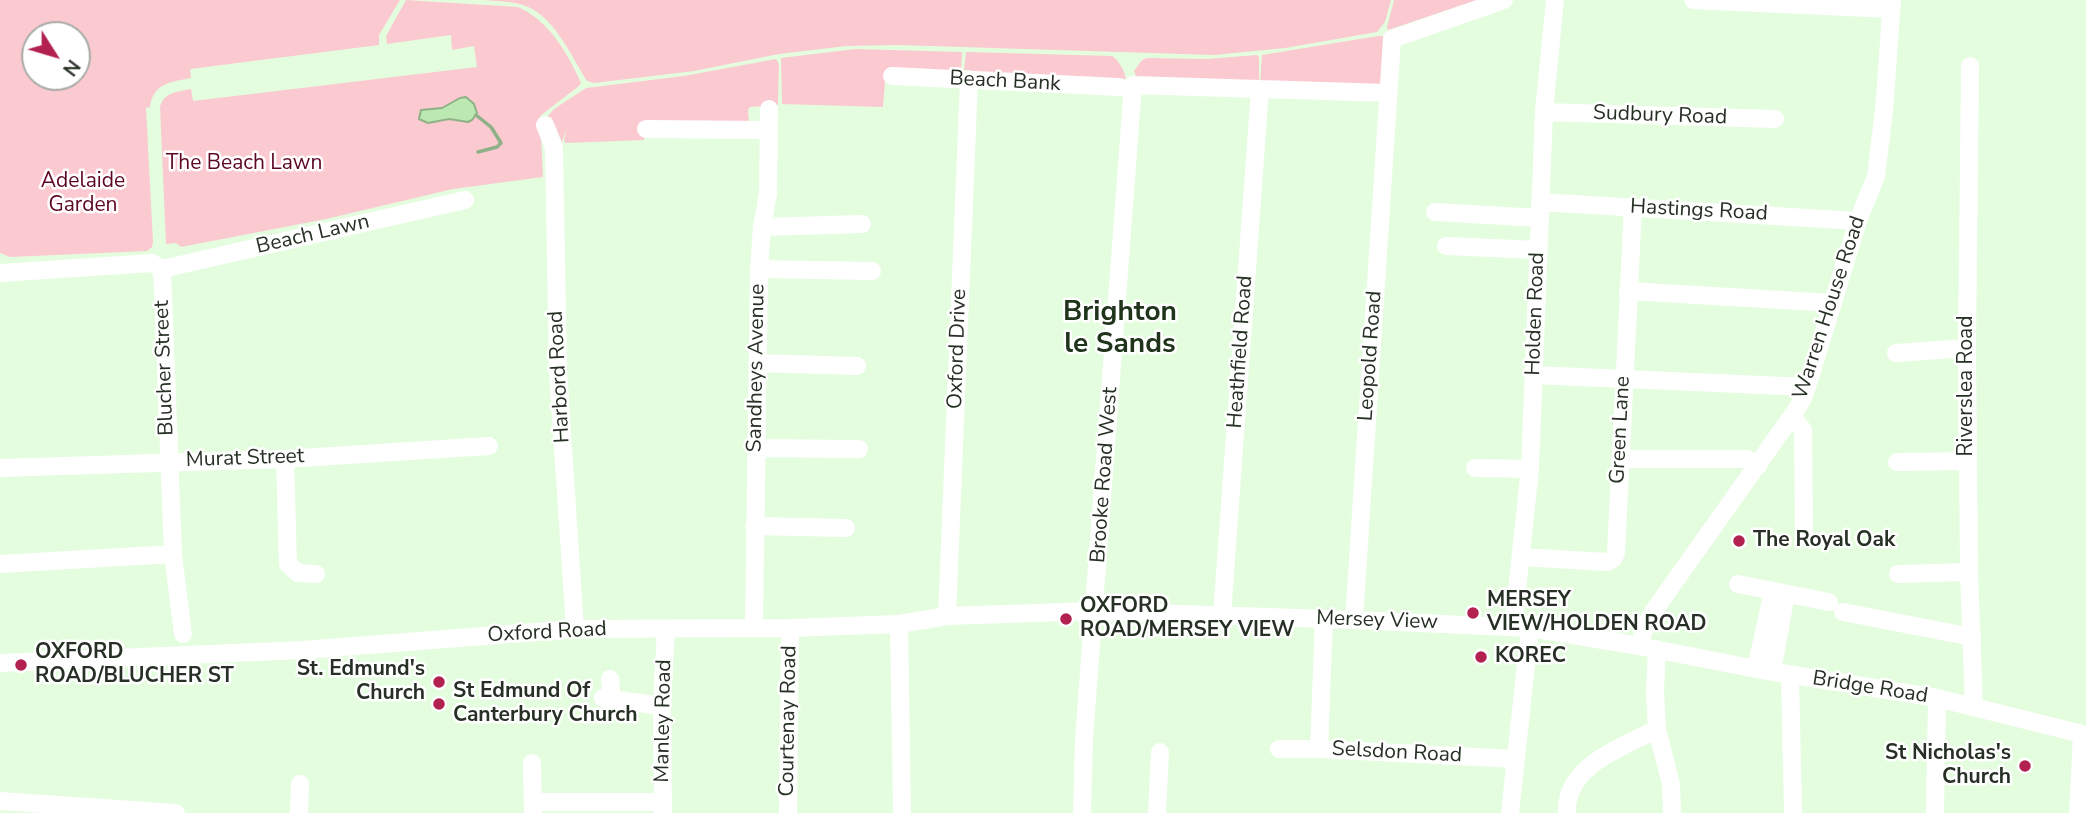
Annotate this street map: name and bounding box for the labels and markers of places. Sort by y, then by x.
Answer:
place label: The Royal Oak [1753,528,1895,554]
marker: The Royal Oak [1731,533,1747,549]
place label: MERSEY VIEW/HOLDEN ROAD [1487,588,1706,638]
place label: OXFORD ROAD/MERSEY VIEW [1080,594,1295,644]
marker: MERSEY VIEW/HOLDEN ROAD [1465,605,1481,621]
marker: OXFORD ROAD/MERSEY VIEW [1058,611,1074,627]
place label: OXFORD ROAD/BLUCHER ST [35,640,234,690]
place label: KOREC [1495,644,1566,670]
marker: KOREC [1473,649,1489,665]
marker: OXFORD ROAD/BLUCHER ST [13,657,29,673]
place label: St. Edmund's Church [297,657,425,707]
marker: St. Edmund's Church [431,674,447,690]
place label: St Edmund Of Canterbury Church [453,679,638,729]
marker: St Edmund Of Canterbury Church [431,696,447,712]
place label: St Nicholas's Church [1885,741,2011,791]
marker: St Nicholas's Church [2017,758,2033,774]

